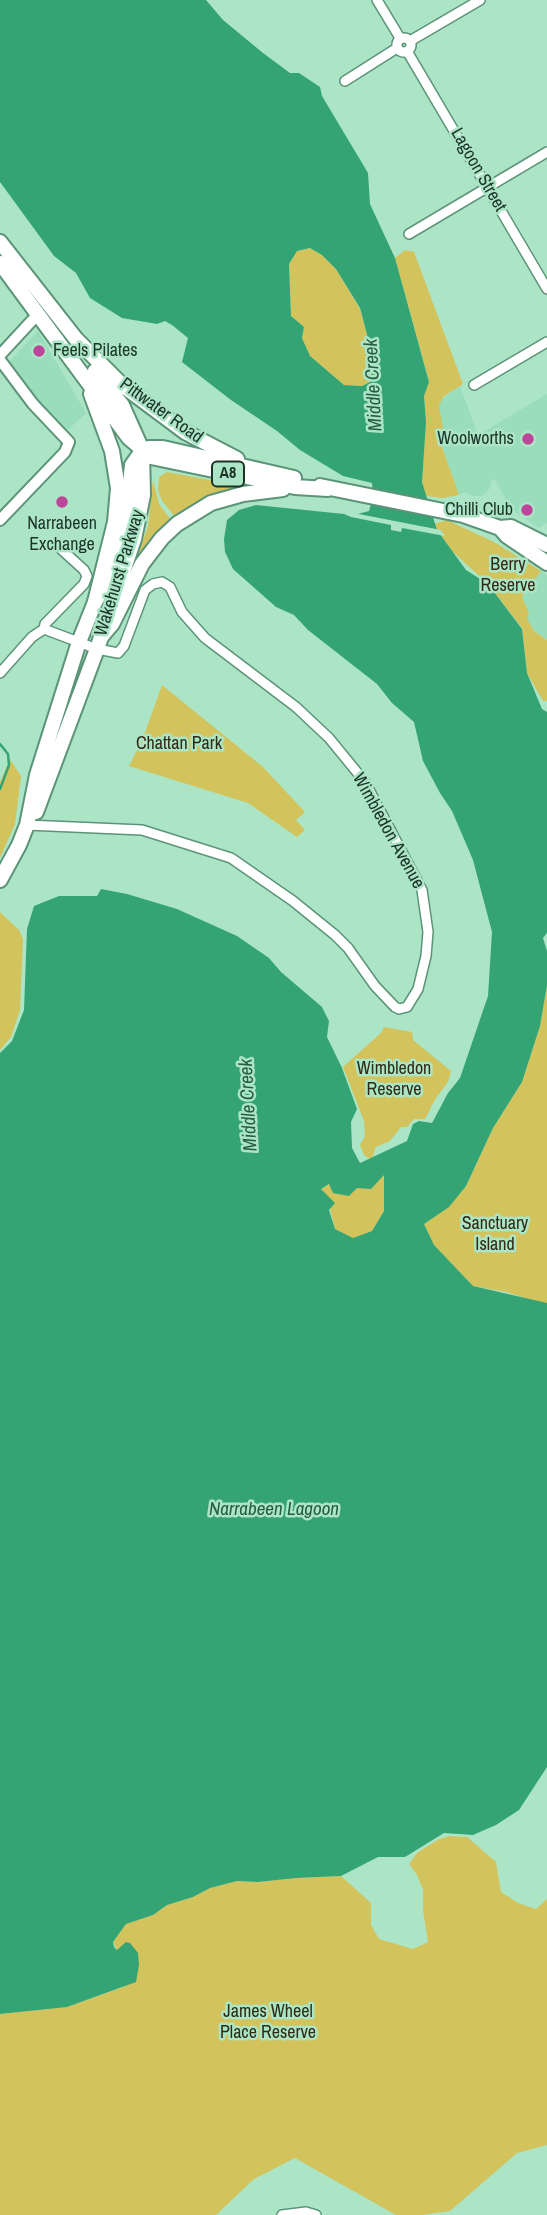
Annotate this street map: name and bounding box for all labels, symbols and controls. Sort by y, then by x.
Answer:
street label: Lagoon Street [445,124,511,216]
water label: Middle Creek [360,338,388,432]
place label: Feels Pilates [53,340,138,362]
marker: Feels Pilates [31,343,47,359]
street label: Pittwater Road [115,374,207,448]
place label: Woolworths [437,428,514,450]
marker: Woolworths [520,431,536,447]
road number: A8 [212,461,244,486]
marker: Narrabeen Exchange [54,494,70,510]
place label: Chilli Club [445,499,513,521]
marker: Chilli Club [519,502,535,518]
street label: Wakehurst Parkway [91,507,149,639]
place label: Narrabeen Exchange [27,513,97,556]
park label: Berry Reserve [481,554,535,596]
park label: Chattan Park [136,733,222,755]
street label: Wimbledon Avenue [347,770,429,892]
water label: Middle Creek [235,1058,263,1152]
park label: Wimbledon Reserve [357,1058,431,1100]
park label: Sanctuary Island [462,1213,528,1256]
water label: Narrabeen Lagoon [209,1499,339,1521]
park label: James Wheel Place Reserve [220,2001,316,2044]

